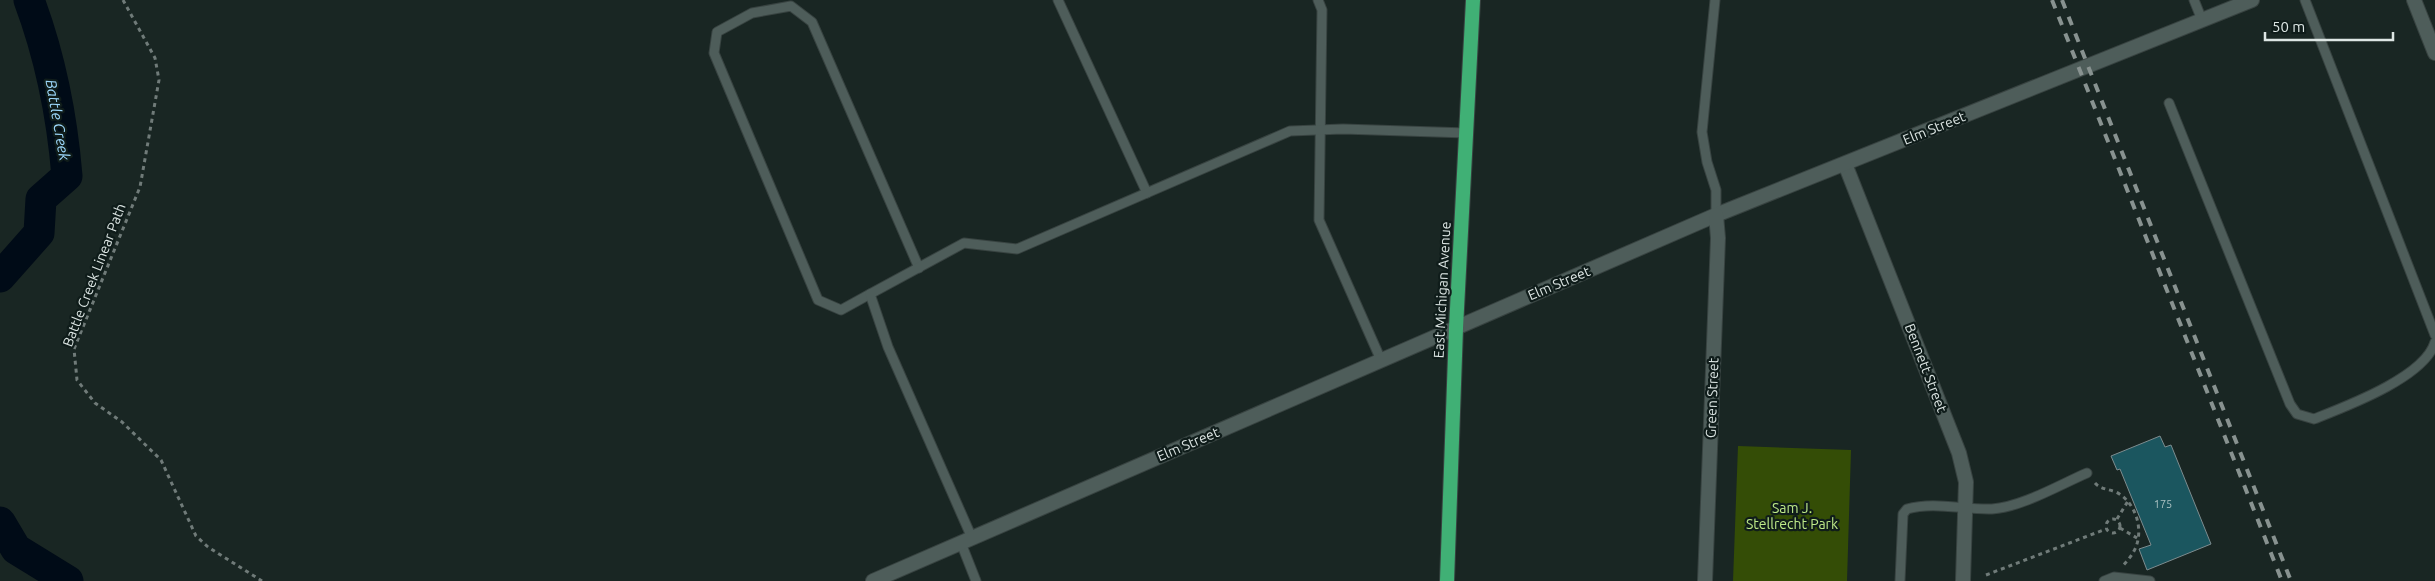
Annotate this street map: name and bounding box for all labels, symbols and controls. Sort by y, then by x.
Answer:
scale bar [2265,10,2392,42]
text: 50 m [2272,18,2305,35]
water label: Battle Creek [42,78,74,162]
street label: Elm Street [1900,108,1968,148]
street label: Battle Creek Linear Path [59,201,129,349]
street label: East Michigan Avenue [1430,221,1454,359]
street label: Elm Street [1526,263,1593,303]
street label: Bennett Street [1902,321,1950,415]
street label: Green Street [1703,357,1721,438]
street label: Elm Street [1155,424,1222,464]
house number: 175 [2154,498,2172,510]
park label: Sam J. Stellrecht Park [1746,500,1838,532]

